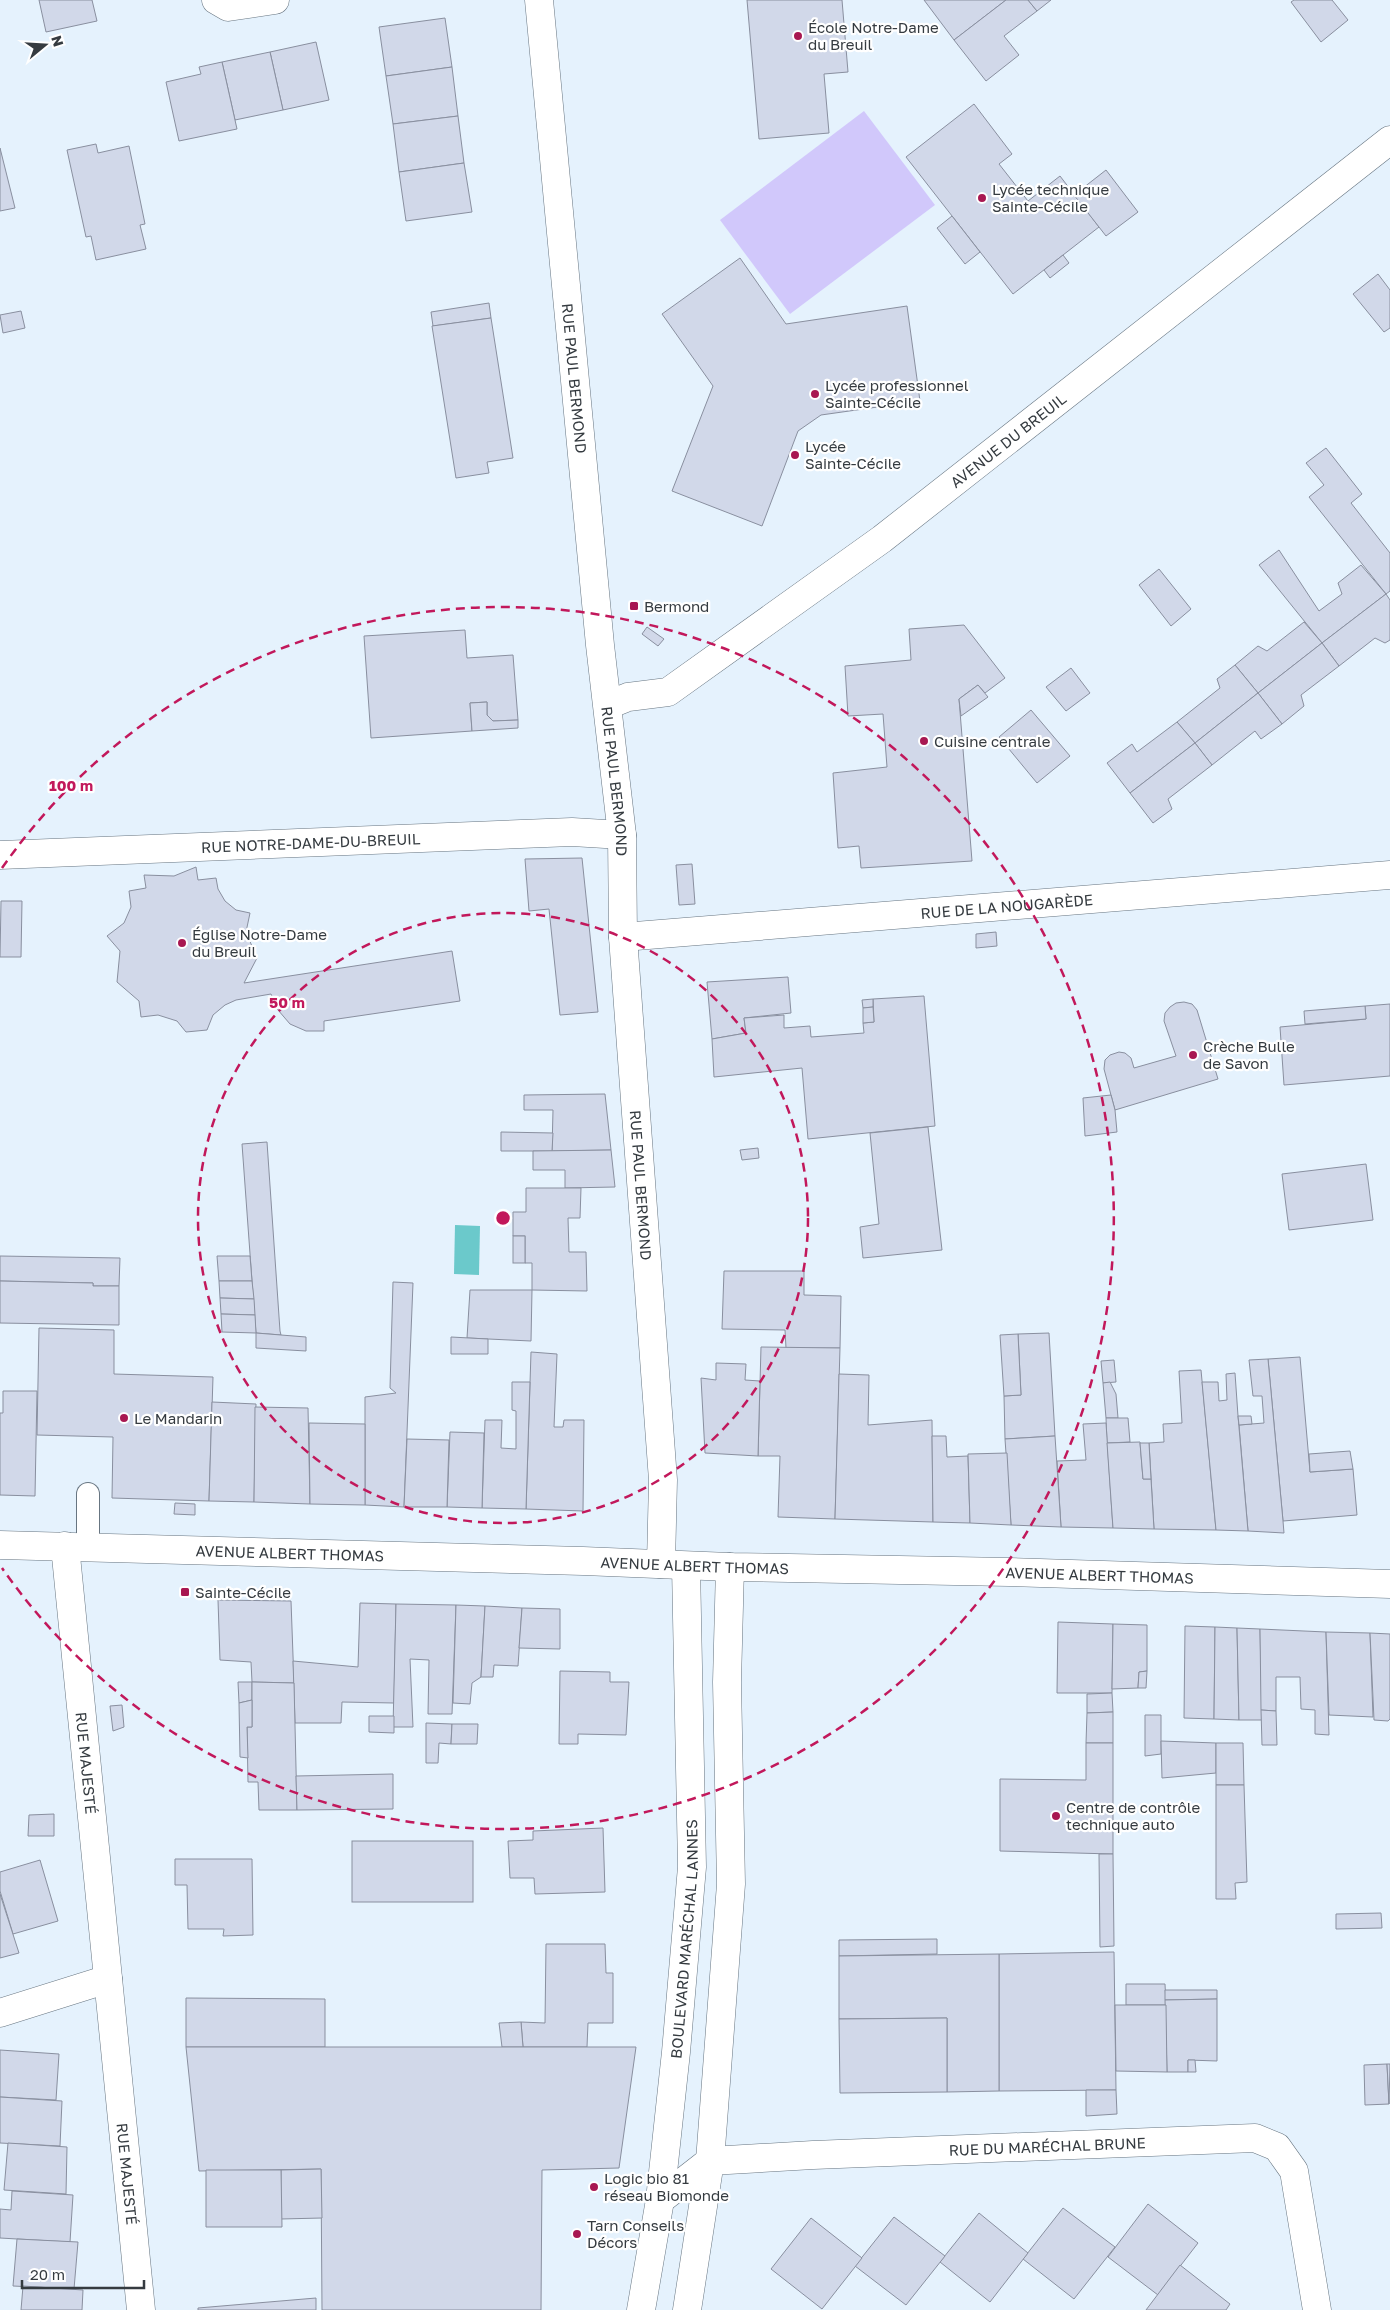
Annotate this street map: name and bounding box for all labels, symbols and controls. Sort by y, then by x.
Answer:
place label: École Notre-Dame du Breuil [808,18,939,53]
north arrow [20,20,70,70]
marker: École Notre-Dame du Breuil [792,30,804,42]
text: N [48,33,68,49]
place label: Lycée technique Sainte-Cécile [992,180,1109,215]
marker: Lycée technique Sainte-Cécile [976,192,988,204]
street label: RUE PAUL BERMOND [559,302,591,454]
place label: Lycée professionnel Sainte-Cécile [825,376,969,411]
marker: Lycée professionnel Sainte-Cécile [809,388,821,400]
street label: AVENUE DU BREUIL [946,389,1070,491]
place label: Lycée Sainte-Cécile [805,437,901,472]
marker: Lycée Sainte-Cécile [789,449,801,461]
place label: Bermond [644,597,709,615]
marker: Bermond [628,600,640,612]
street label: RUE PAUL BERMOND [598,705,631,856]
place label: Cuisine centrale [934,732,1051,750]
marker: Cuisine centrale [918,735,930,747]
text: 100 m [49,776,93,794]
street label: RUE NOTRE-DAME-DU-BREUIL [201,829,421,856]
street label: RUE DE LA NOUGARÈDE [920,890,1094,922]
place label: Église Notre-Dame du Breuil [192,925,327,960]
marker: Église Notre-Dame du Breuil [176,937,188,949]
text: 50 m [269,993,305,1011]
place label: Crèche Bulle de Savon [1203,1037,1295,1072]
marker: Crèche Bulle de Savon [1187,1049,1199,1061]
street label: RUE PAUL BERMOND [627,1109,656,1261]
centre of rings [494,1209,512,1227]
place label: Le Mandarin [134,1409,222,1427]
marker: Le Mandarin [118,1412,130,1424]
street label: AVENUE ALBERT THOMAS [195,1541,384,1565]
street label: AVENUE ALBERT THOMAS [600,1553,789,1577]
street label: AVENUE ALBERT THOMAS [1005,1563,1194,1587]
place label: Sainte-Cécile [195,1583,291,1601]
marker: Sainte-Cécile [179,1586,191,1598]
street label: RUE MAJESTÉ [73,1711,101,1815]
place label: Centre de contrôle technique auto [1066,1798,1200,1833]
marker: Centre de contrôle technique auto [1050,1810,1062,1822]
street label: BOULEVARD MARÉCHAL LANNES [666,1819,701,2059]
street label: RUE MAJESTÉ [113,2122,141,2226]
street label: RUE DU MARÉCHAL BRUNE [948,2133,1146,2159]
place label: Logic bio 81 réseau Biomonde [604,2169,729,2204]
marker: Logic bio 81 réseau Biomonde [588,2181,600,2193]
place label: Tarn Conseils Décors [587,2216,684,2251]
marker: Tarn Conseils Décors [571,2228,583,2240]
scale bar [22,2258,145,2290]
text: 20 m [30,2265,65,2283]

